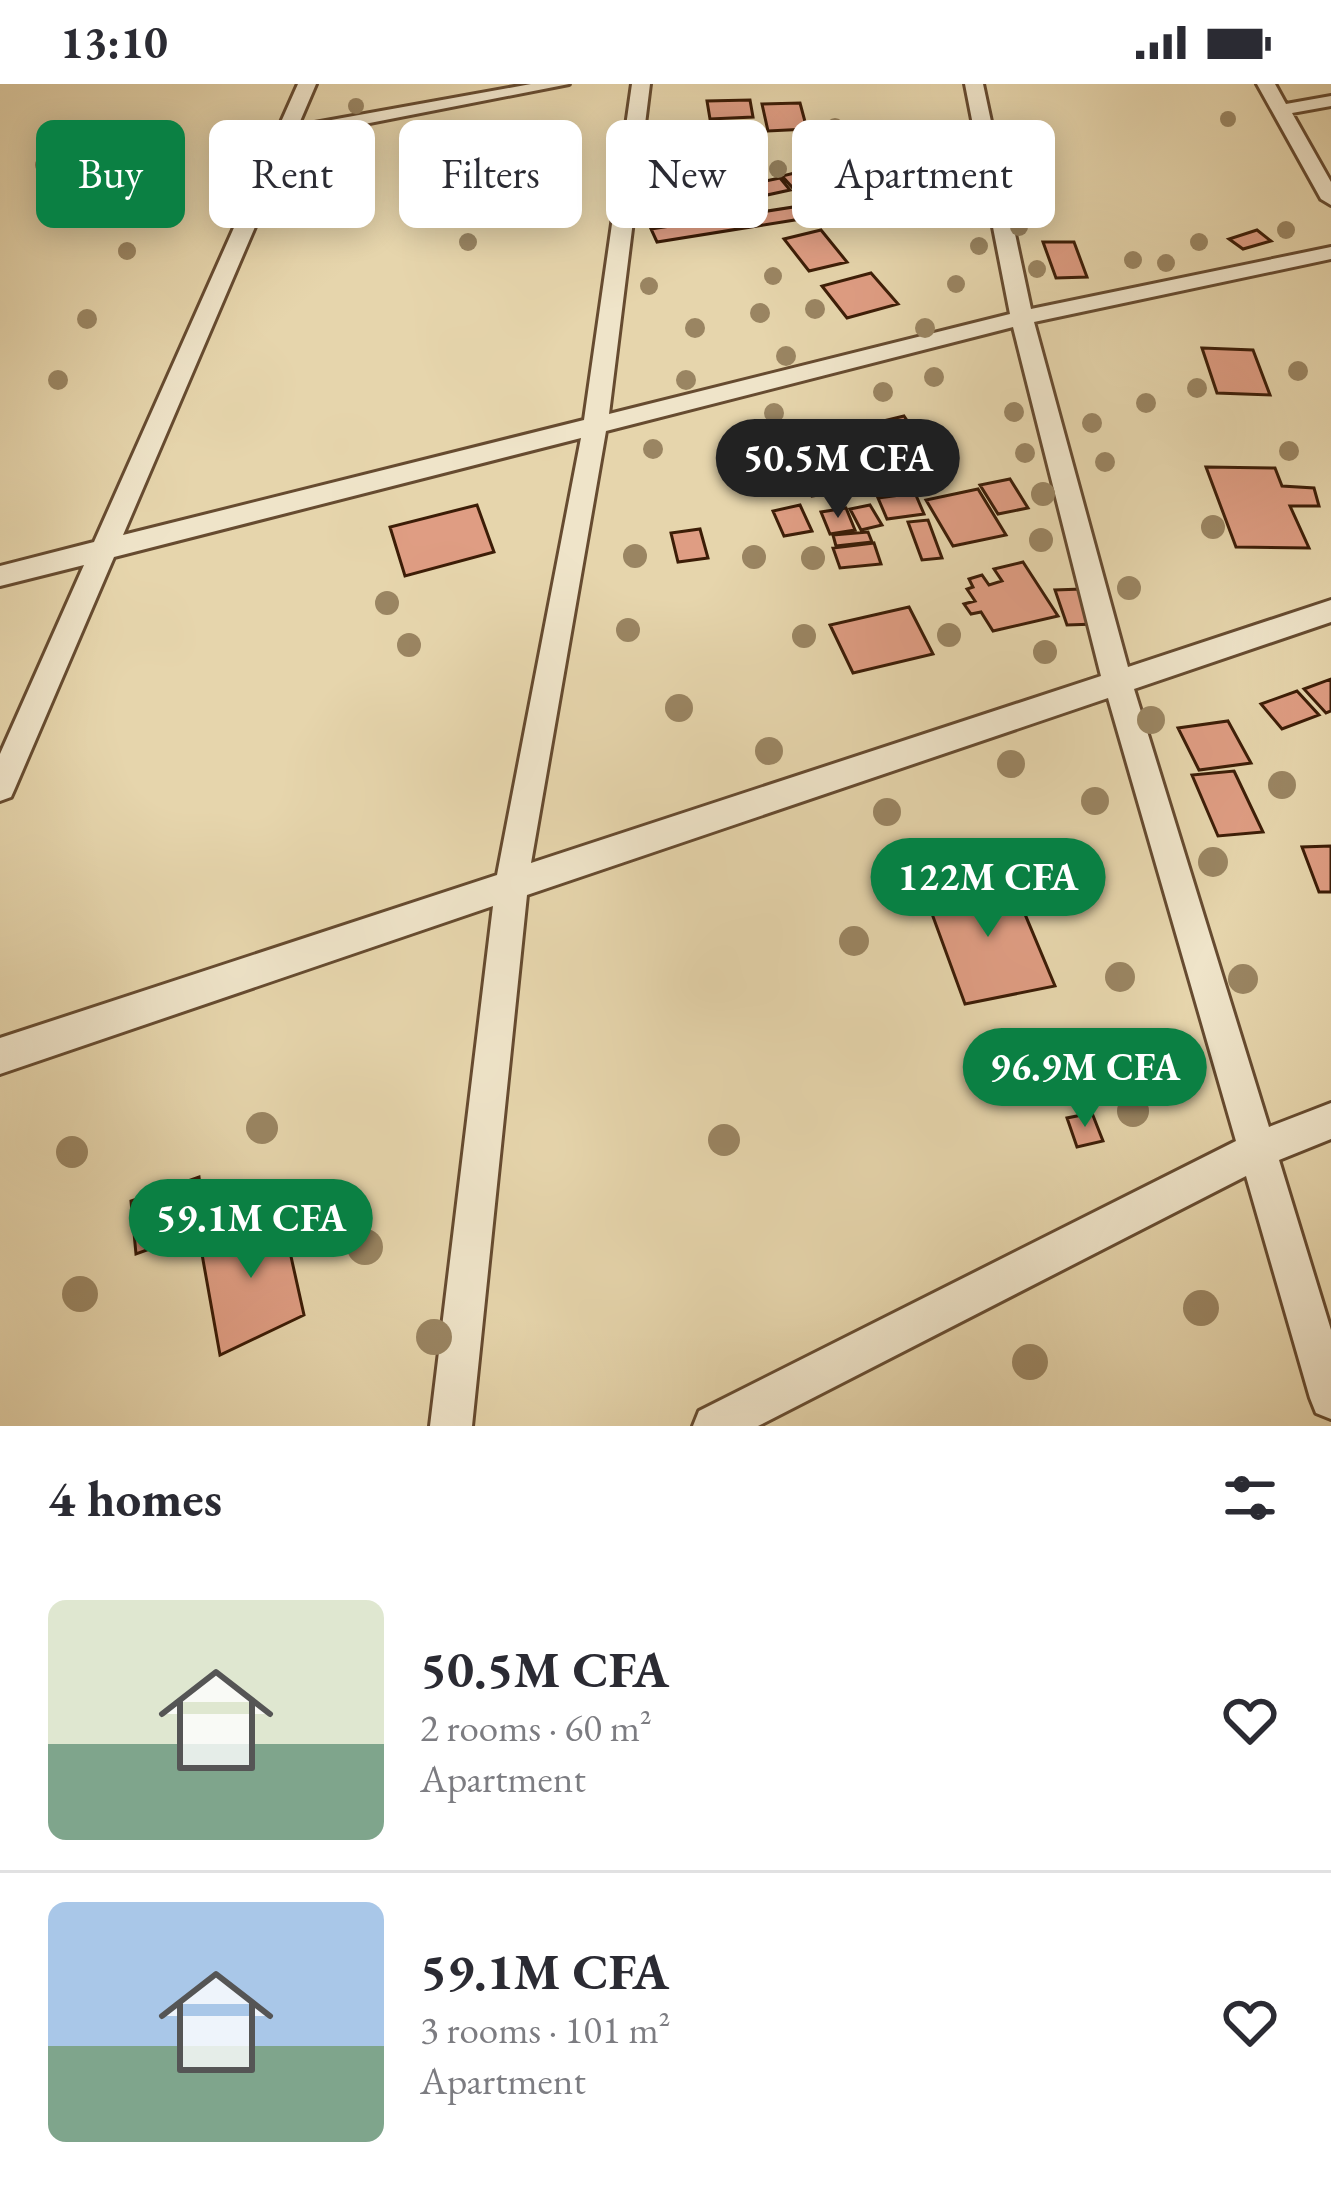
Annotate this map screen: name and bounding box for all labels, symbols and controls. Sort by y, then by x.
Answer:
text: 13:10 [60,13,168,71]
chip: Buy [36,120,185,228]
chip: Rent [209,120,375,228]
chip: Filters [399,120,582,228]
chip: New [606,120,768,228]
chip: Apartment [792,120,1055,228]
pin: 50.5M CFA [701,419,975,521]
text: 50.5M CFA [743,432,933,483]
pin: 122M CFA [864,838,1112,940]
text: 122M CFA [898,851,1078,902]
pin: 96.9M CFA [948,1028,1222,1130]
text: 96.9M CFA [990,1041,1180,1092]
pin: 59.1M CFA [114,1179,388,1281]
text: 59.1M CFA [156,1192,346,1243]
text: 4 homes [48,1465,222,1531]
icon: filters [1217,1465,1283,1531]
text: 50.5M CFA [420,1636,669,1702]
icon: home [144,1648,288,1792]
icon: heart [1217,1687,1283,1753]
text: 2 rooms · 60 m² [420,1702,652,1753]
text: Apartment [420,1753,586,1804]
text: 59.1M CFA [420,1938,669,2004]
icon: home [144,1950,288,2094]
icon: heart [1217,1989,1283,2055]
text: 3 rooms · 101 m² [420,2004,671,2055]
text: Apartment [420,2055,586,2106]

